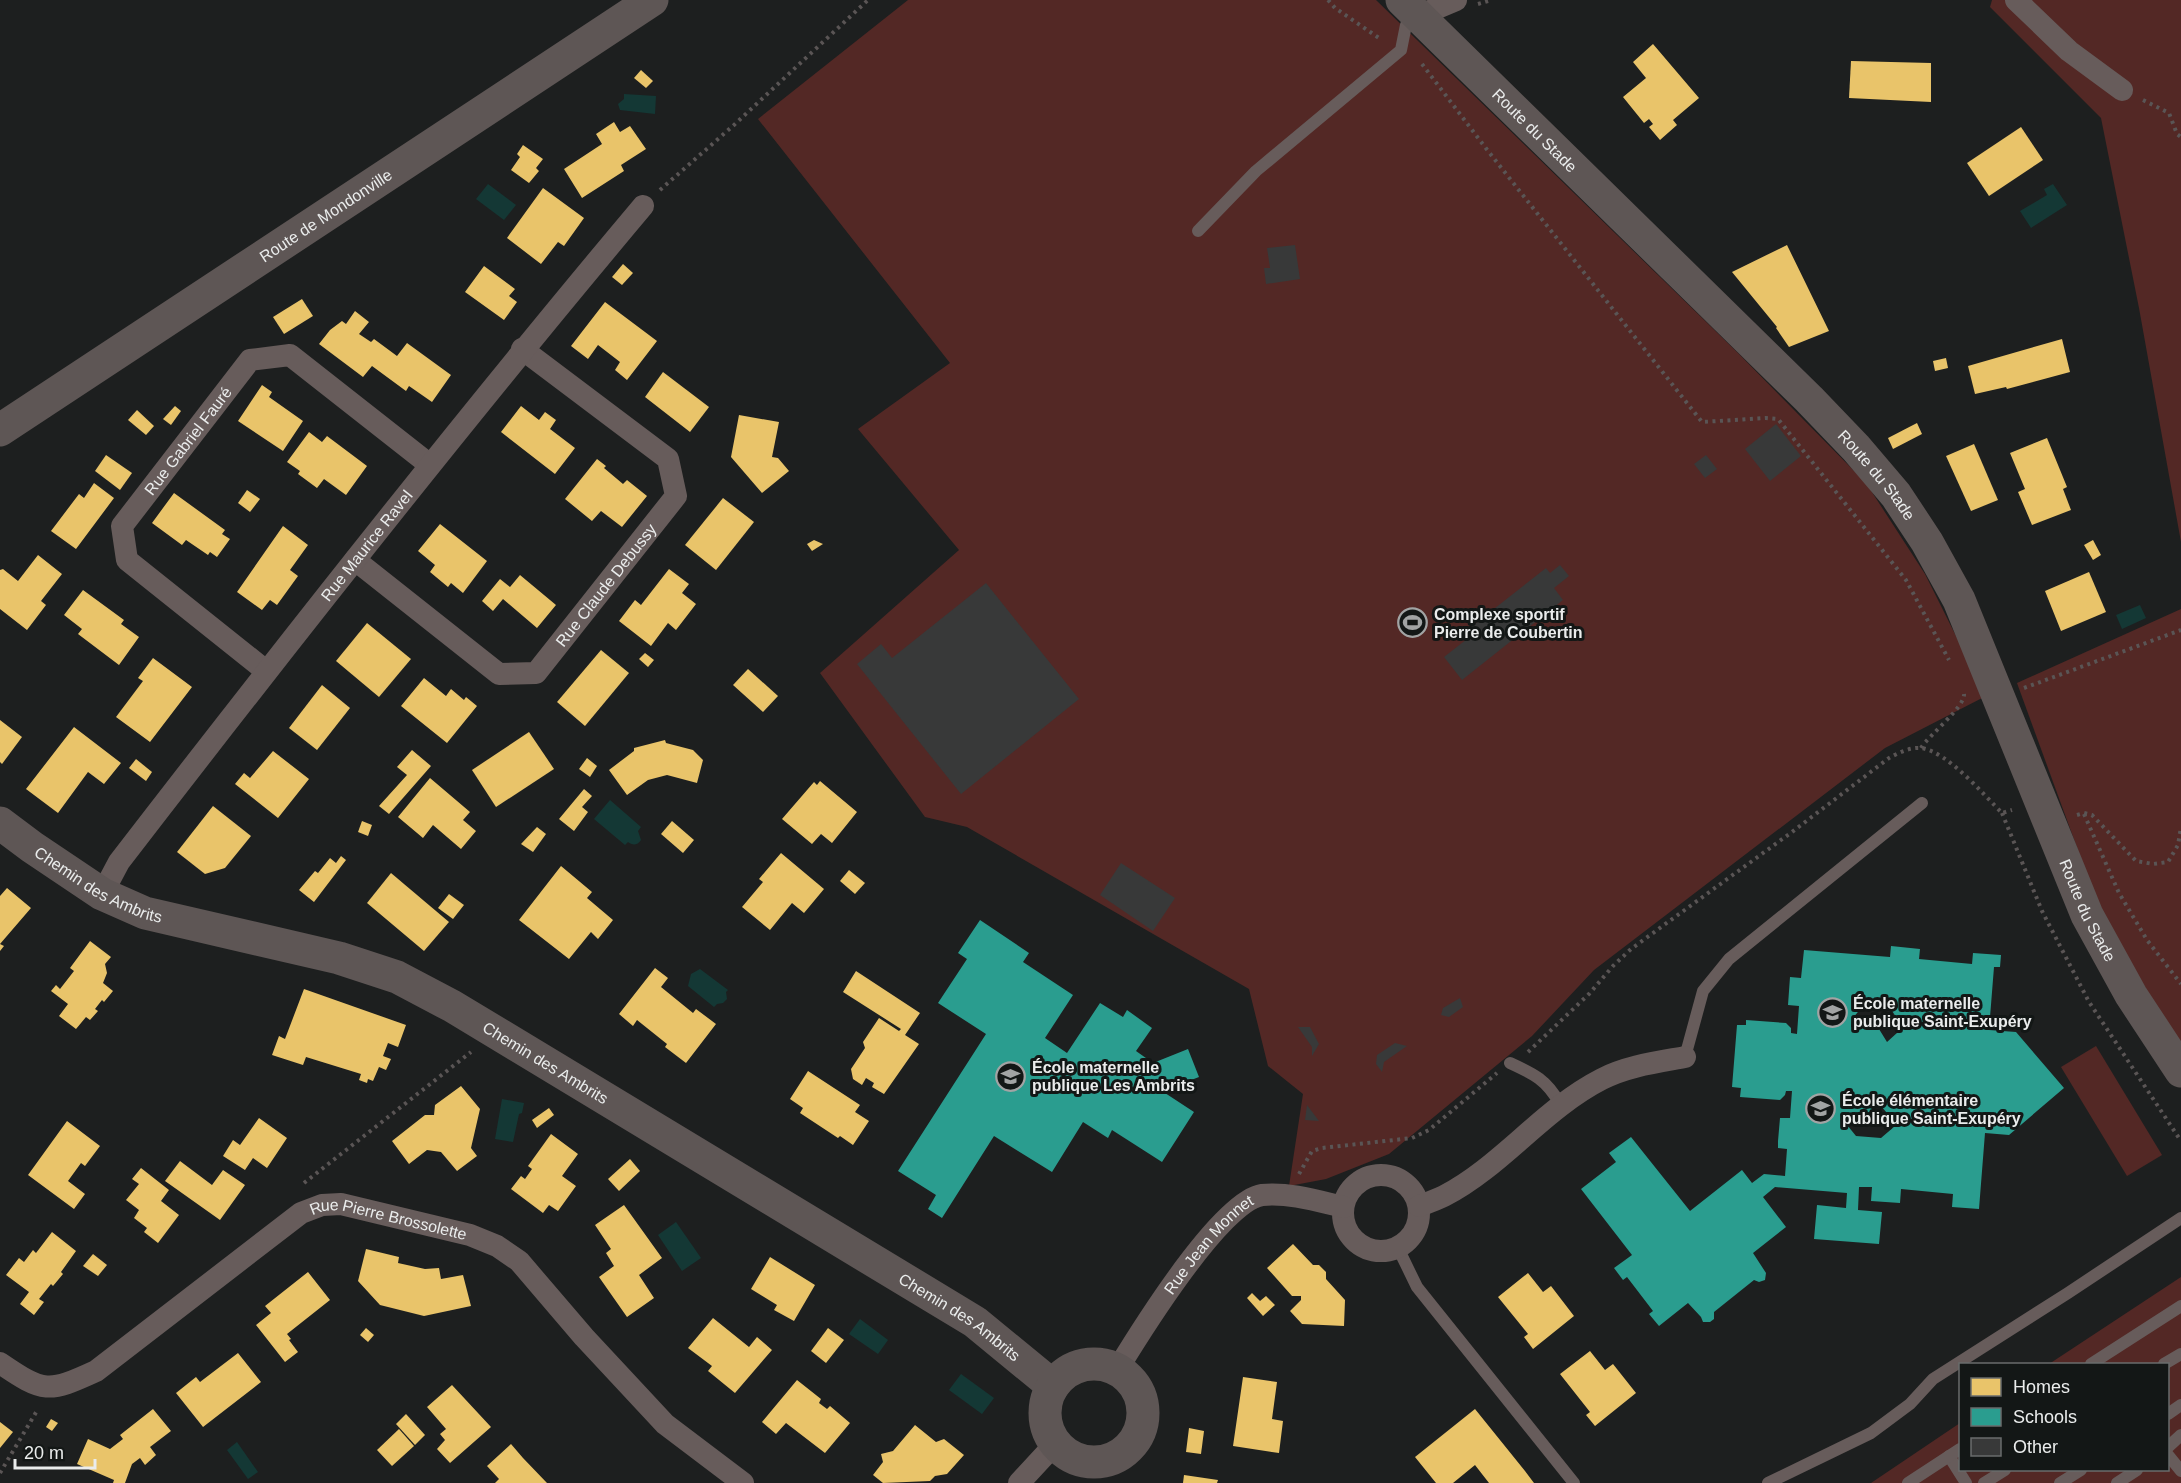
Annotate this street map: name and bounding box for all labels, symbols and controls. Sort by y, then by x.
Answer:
street label: Route du Stade [1489,86,1580,176]
street label: Route de Mondonville [257,166,395,265]
street label: Rue Gabriel Fauré [141,384,235,498]
street label: Route du Stade [1835,427,1918,523]
street label: Rue Maurice Ravel [318,487,416,604]
street label: Rue Claude Debussy [552,521,660,650]
place label: Complexe sportif Pierre de Coubertin [1434,606,1582,641]
sports icon: Complexe sportif Pierre de Coubertin [1397,607,1429,639]
street label: Chemin des Ambrits [31,843,164,926]
street label: Route du Stade [2056,857,2119,965]
place label: École maternelle publique Saint-Exupéry [1853,994,2032,1030]
school or university icon: École maternelle publique Saint-Exupéry [1816,996,1848,1028]
street label: Chemin des Ambrits [480,1019,611,1107]
place label: École maternelle publique Les Ambrits [1032,1058,1195,1094]
school or university icon: École maternelle publique Les Ambrits [995,1060,1027,1092]
place label: École élémentaire publique Saint-Exupéry [1842,1091,2021,1127]
school or university icon: École élémentaire publique Saint-Exupéry [1805,1093,1837,1125]
street label: Rue Jean Monnet [1161,1191,1257,1297]
street label: Rue Pierre Brossolette [307,1196,469,1243]
street label: Chemin des Ambrits [896,1270,1023,1364]
legend [1959,1363,2169,1471]
text: Homes [2013,1377,2070,1397]
text: Schools [2013,1407,2077,1427]
scale bar [15,1432,94,1470]
text: Other [2013,1437,2058,1457]
text: 20 m [24,1443,64,1463]

